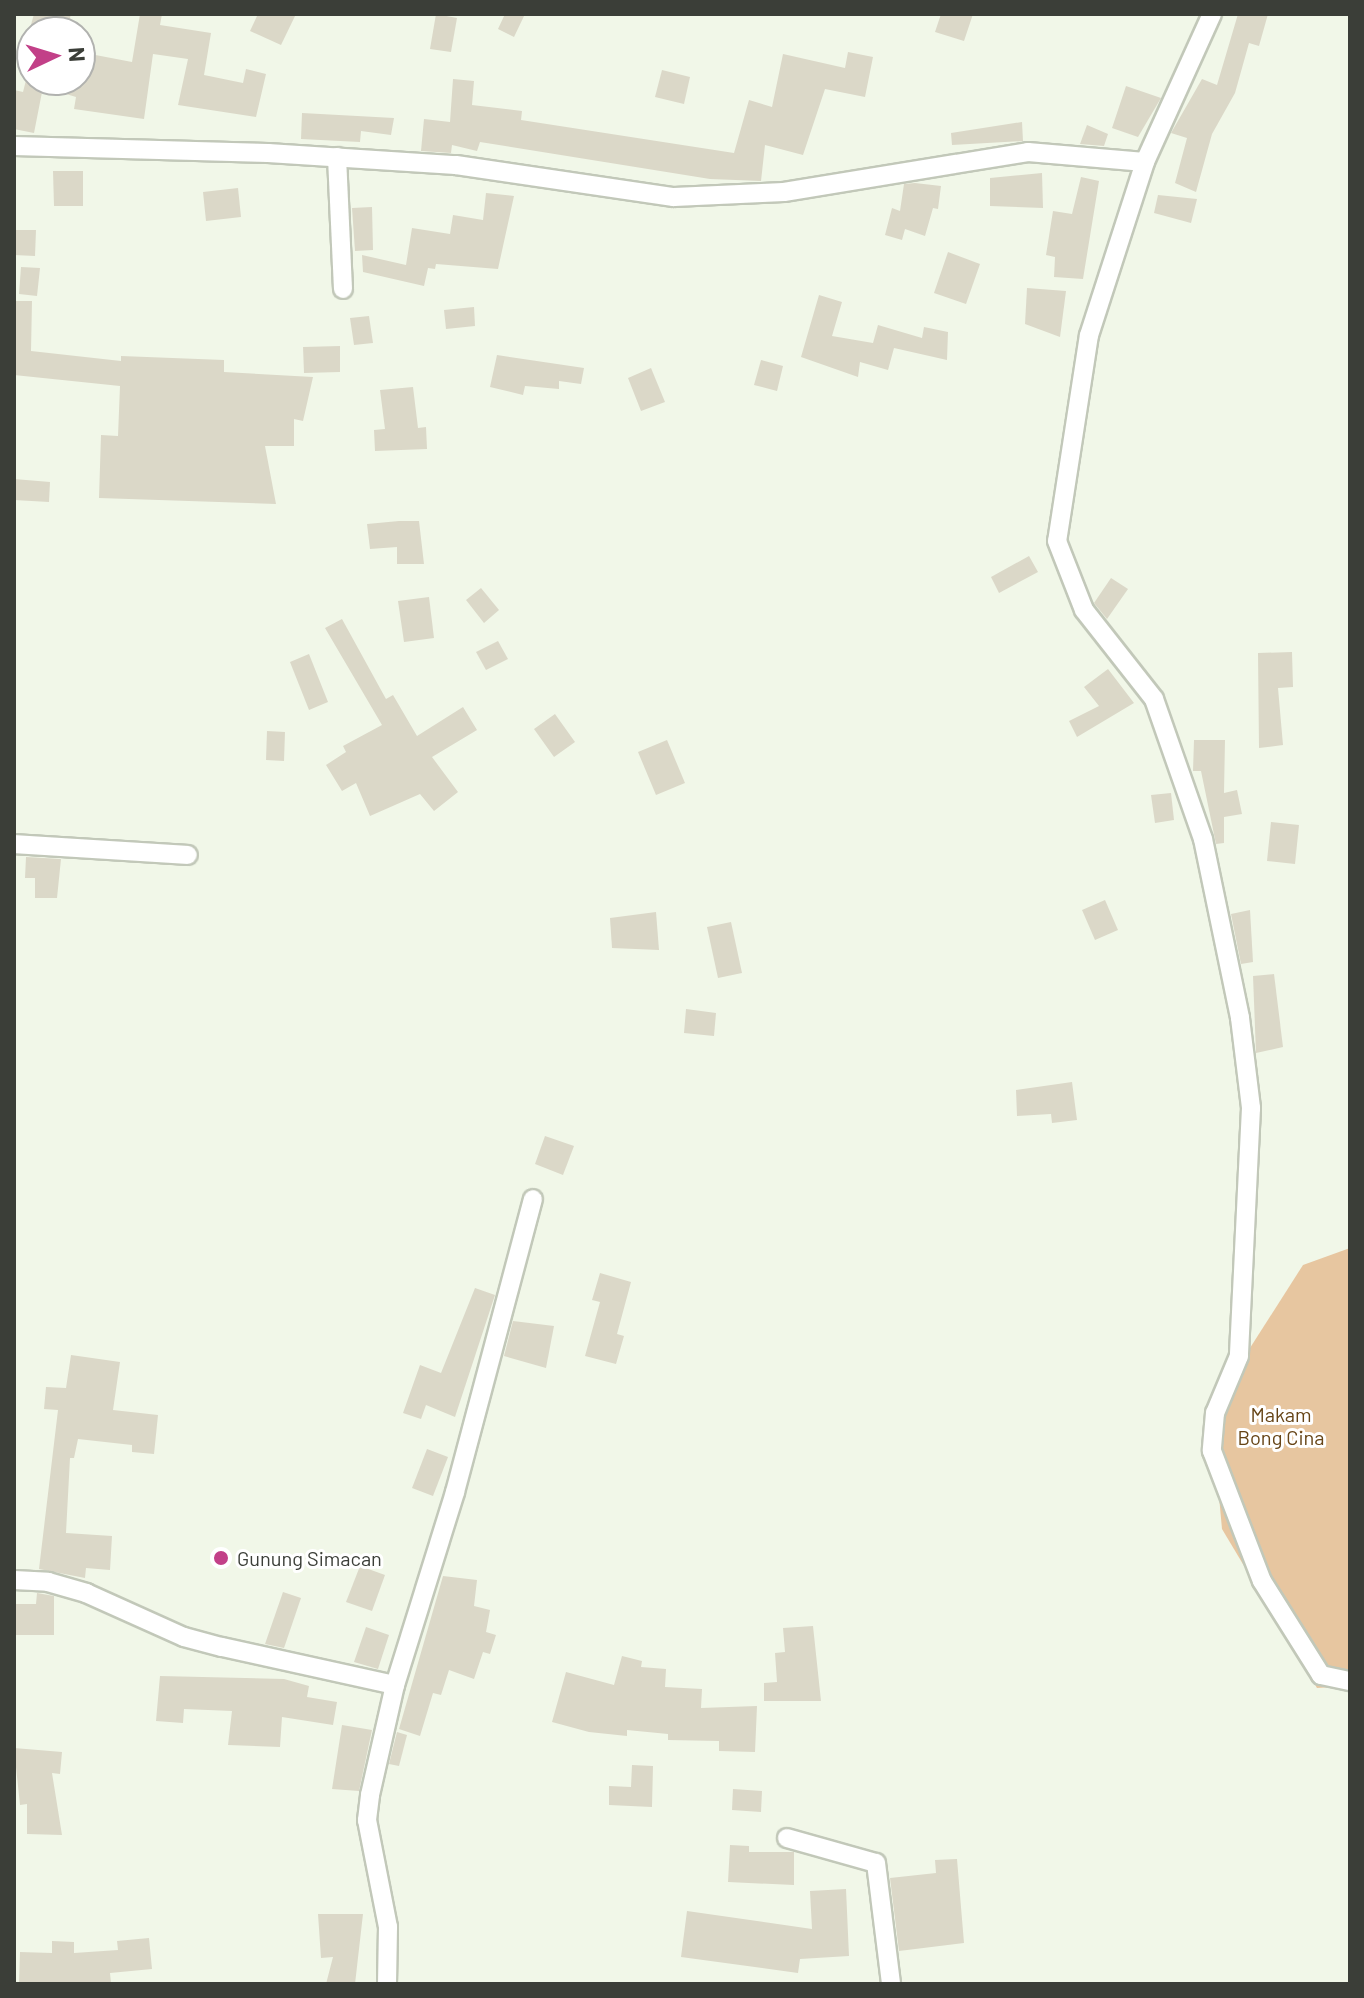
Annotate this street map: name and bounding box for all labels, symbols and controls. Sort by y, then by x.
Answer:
north arrow [16,16,96,96]
text: N [64,46,91,63]
park label: Makam Bong Cina [1237,1402,1325,1449]
place label: Gunung Simacan [237,1546,382,1570]
marker: Gunung Simacan [212,1549,230,1567]

